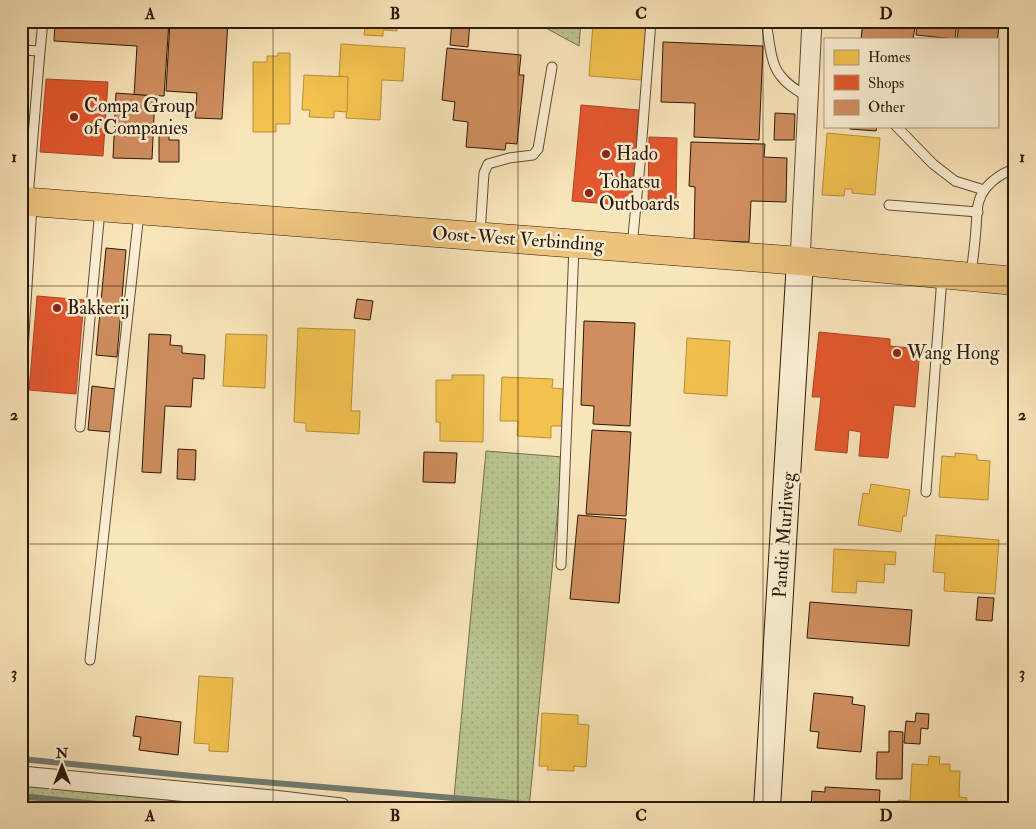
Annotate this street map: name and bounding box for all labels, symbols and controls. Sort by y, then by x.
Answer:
text: A [144,4,156,24]
text: B [390,4,400,24]
text: C [635,4,647,24]
text: D [879,4,893,24]
legend [824,38,998,128]
text: Homes [868,48,910,67]
text: Shops [868,74,904,94]
place label: Compa Group of Companies [84,94,195,141]
text: Other [868,98,905,117]
marker: Compa Group of Companies [68,111,80,123]
place label: Hado [616,142,658,166]
text: 1 [11,147,17,167]
text: 1 [1019,147,1025,167]
marker: Hado [600,148,612,160]
place label: Tohatsu Outboards [599,170,680,216]
marker: Tohatsu Outboards [583,187,595,199]
street label: Oost-West Verbinding [431,221,605,257]
place label: Bakkerij [67,296,130,320]
marker: Bakkerij [51,302,63,314]
place label: Wang Hong [906,341,1000,365]
marker: Wang Hong [891,347,903,359]
text: 2 [10,405,18,425]
text: 2 [1018,405,1026,425]
street label: Pandit Murliweg [768,471,800,599]
text: 3 [11,663,17,683]
text: 3 [1019,663,1025,683]
north arrow [38,742,88,792]
text: N [55,745,69,762]
text: A [144,806,156,826]
text: B [390,806,400,826]
text: C [635,806,647,826]
text: D [879,806,893,826]

